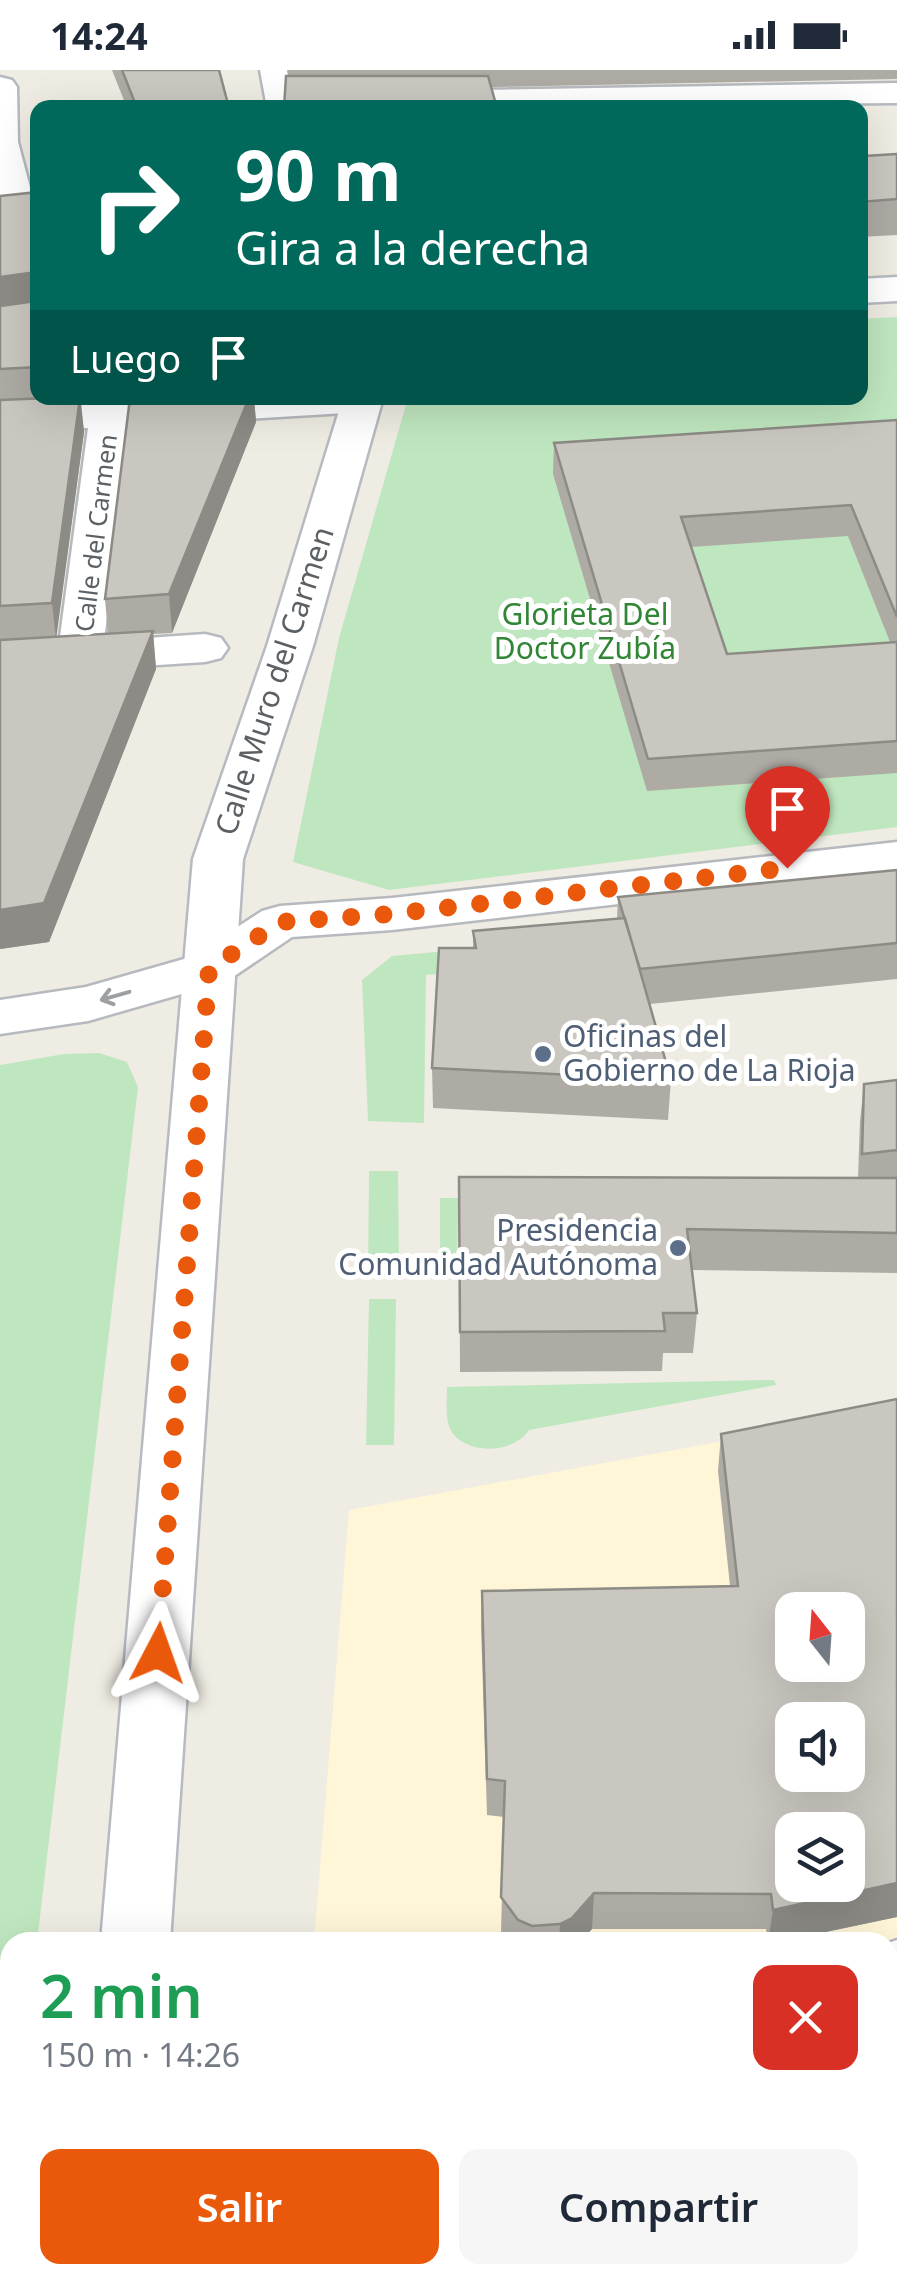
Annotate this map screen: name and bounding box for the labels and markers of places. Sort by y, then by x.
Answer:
pin [745,766,830,869]
place label: Oficinas del Gobierno de La Rioja [563,1015,856,1090]
marker: Oficinas del Gobierno de La Rioja [532,1043,554,1065]
place label: Presidencia Comunidad Autónoma [338,1209,658,1284]
marker: Presidencia Comunidad Autónoma [667,1237,689,1259]

